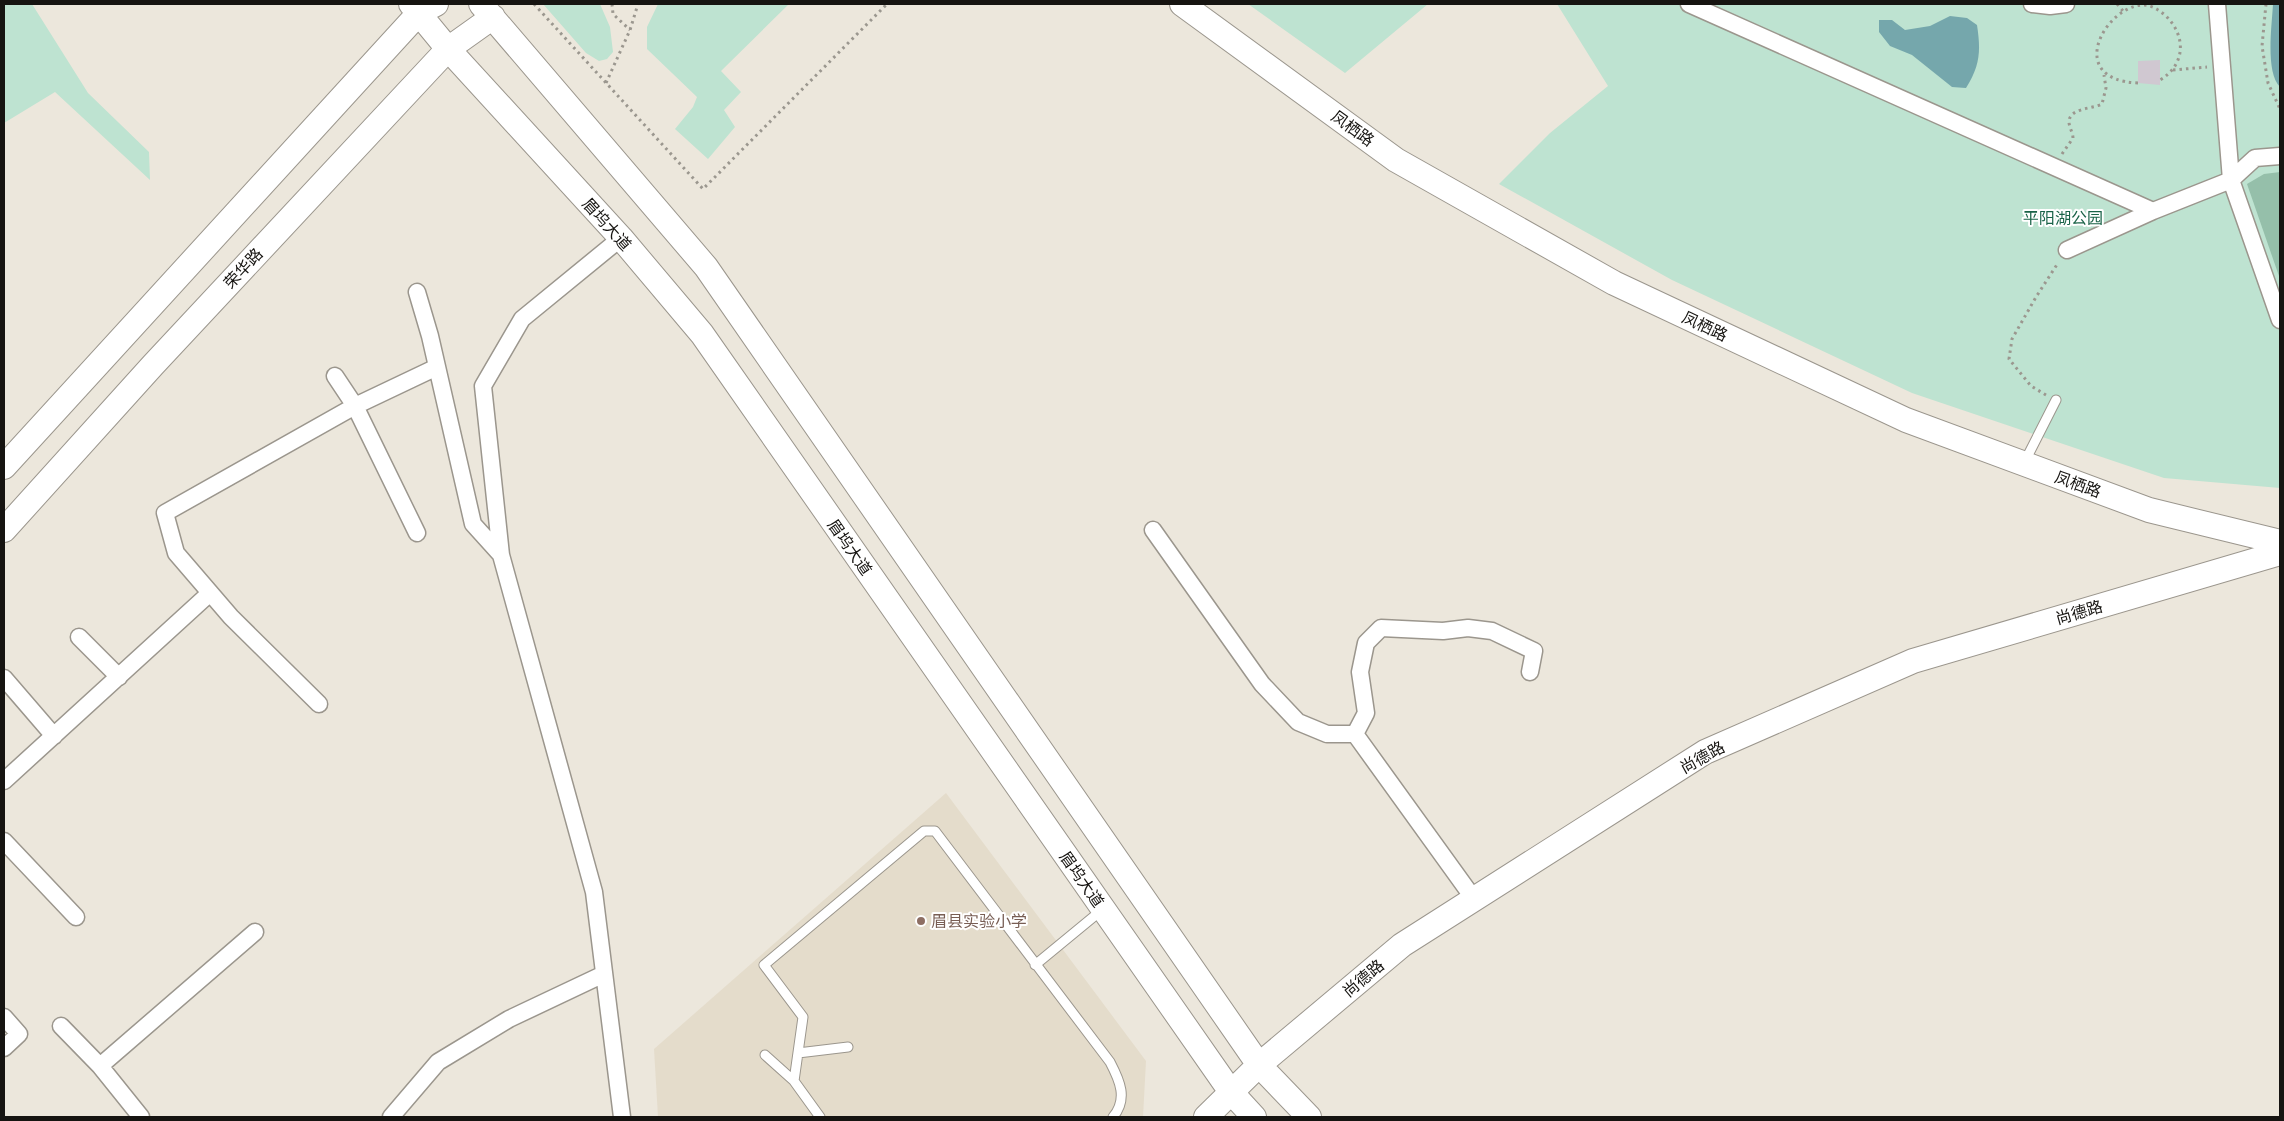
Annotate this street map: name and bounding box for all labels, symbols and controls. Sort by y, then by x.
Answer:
street label: 凤栖路 [1328,107,1378,149]
street label: 眉坞大道 [579,194,635,254]
park label: 平阳湖公园 [2023,209,2103,227]
street label: 荣华路 [220,244,266,292]
street label: 凤栖路 [1679,308,1731,344]
street label: 凤栖路 [2052,467,2104,501]
street label: 眉坞大道 [824,516,876,578]
street label: 尚德路 [2053,597,2105,627]
street label: 尚德路 [1677,737,1727,777]
street label: 眉坞大道 [1056,848,1108,910]
place label: 眉县实验小学 [931,912,1027,930]
marker: 眉县实验小学 [915,915,927,927]
street label: 尚德路 [1339,956,1387,1000]

